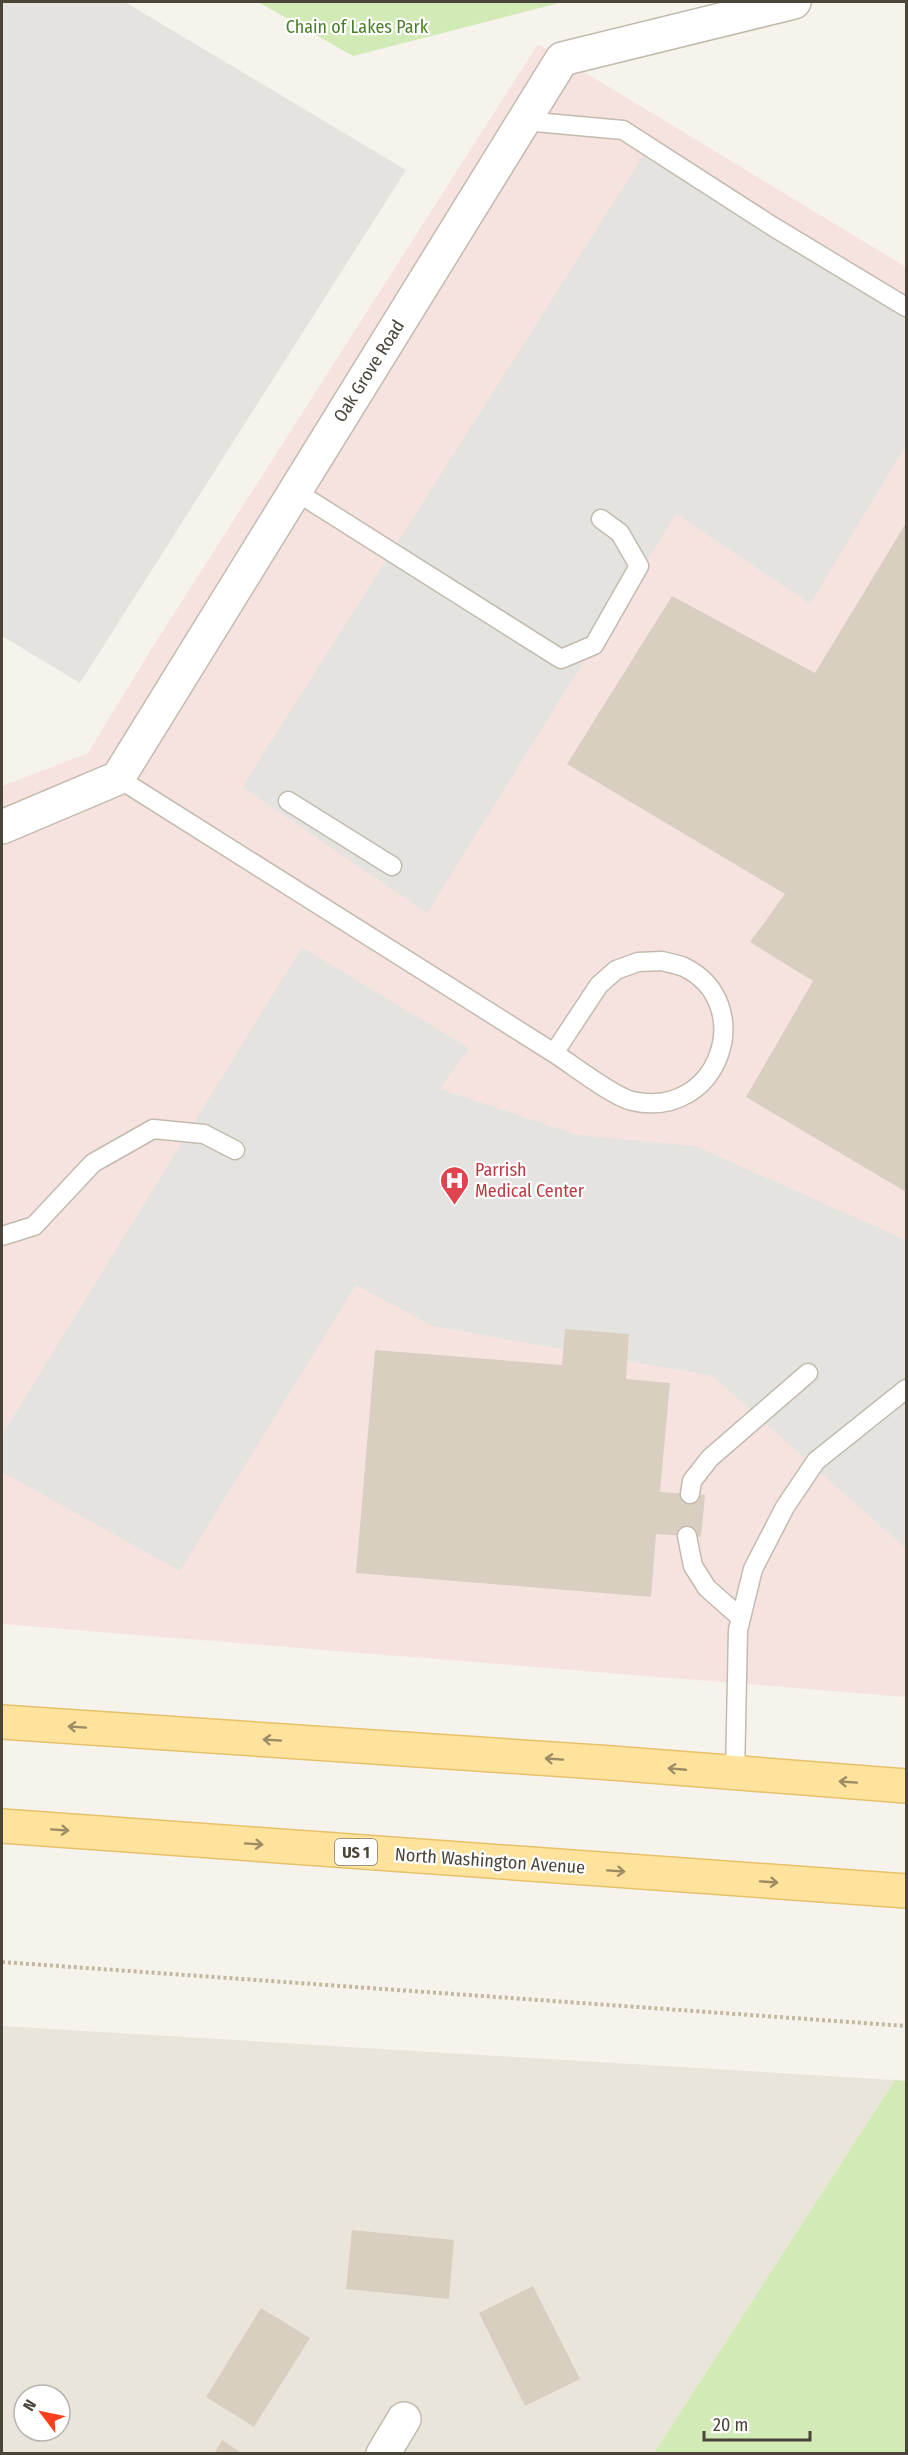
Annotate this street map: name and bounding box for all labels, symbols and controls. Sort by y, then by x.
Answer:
park label: Chain of Lakes Park [286,16,429,38]
street label: Oak Grove Road [329,316,409,426]
place label: Parrish Medical Center [475,1159,585,1202]
hospital icon: Parrish Medical Center [438,1164,470,1206]
one-way arrow [68,1722,88,1733]
one-way arrow [262,1735,282,1746]
one-way arrow [544,1754,564,1765]
one-way arrow [668,1763,688,1774]
one-way arrow [839,1776,859,1787]
one-way arrow [49,1825,69,1836]
one-way arrow [244,1839,264,1850]
road number: US 1 [335,1839,377,1865]
street label: North Washington Avenue [394,1843,586,1879]
one-way arrow [606,1865,626,1876]
one-way arrow [759,1876,779,1887]
north arrow [12,2383,72,2443]
text: N [19,2396,40,2414]
scale bar [704,2404,810,2442]
text: 20 m [713,2414,748,2436]

